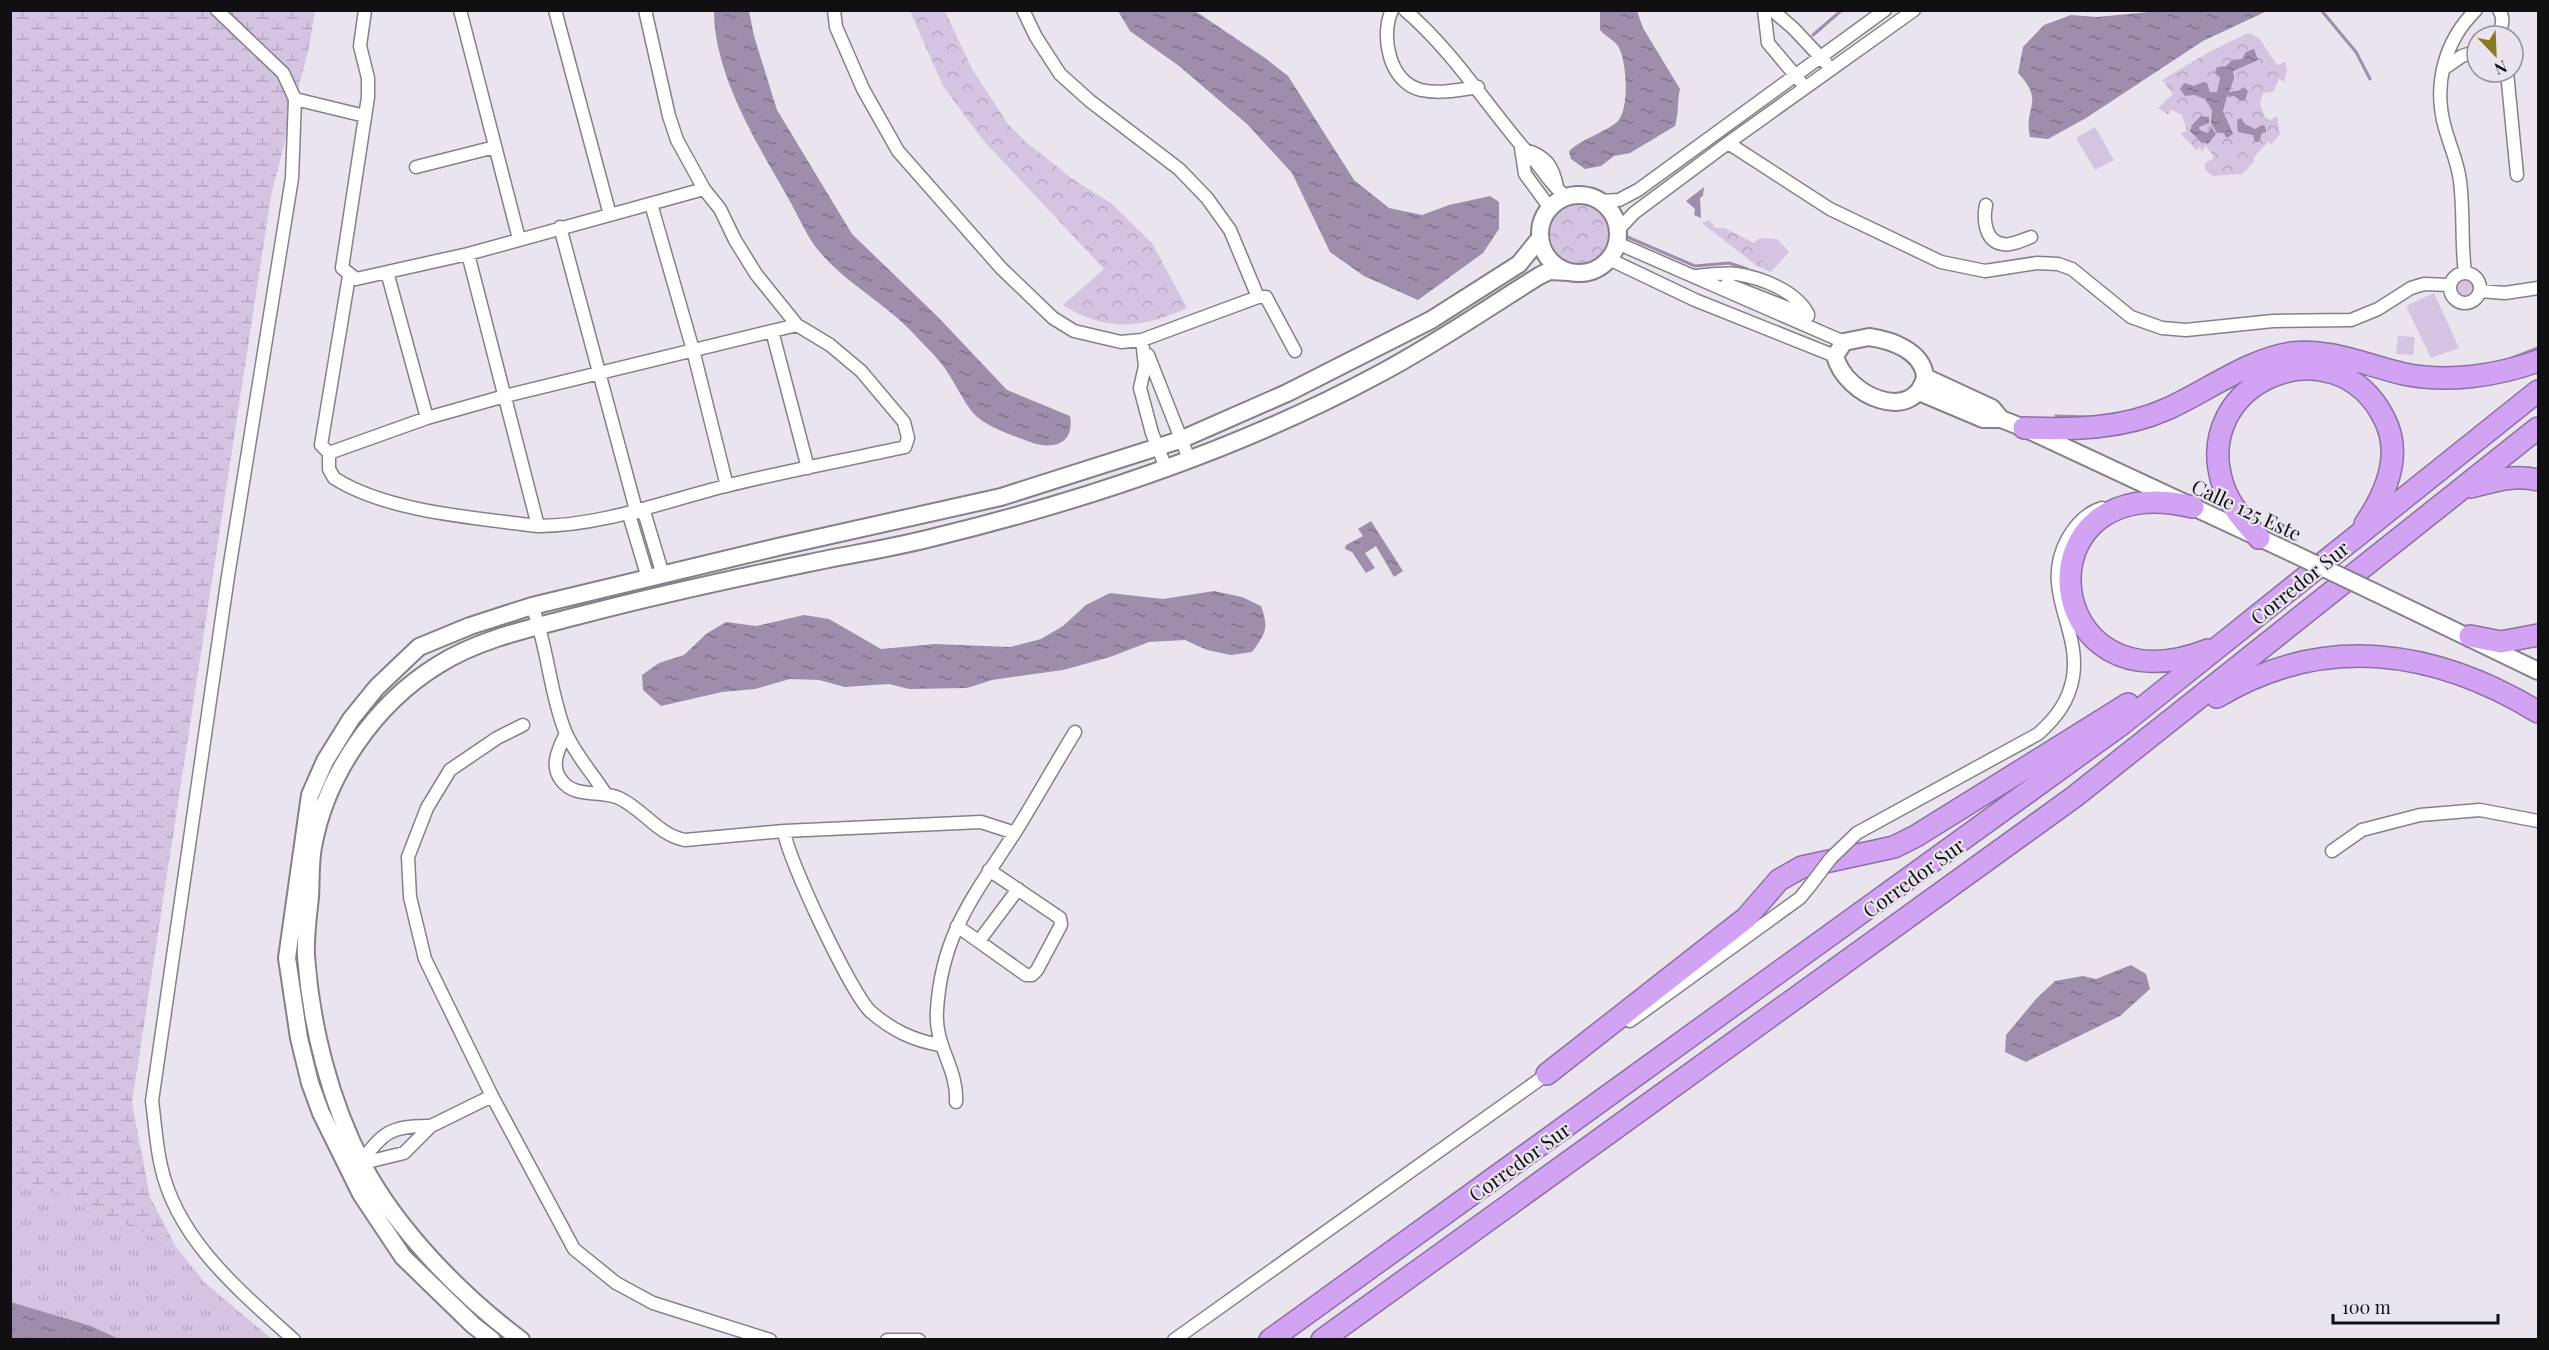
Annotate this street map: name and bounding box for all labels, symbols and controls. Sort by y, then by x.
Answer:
north arrow [2465,24,2525,84]
text: N [2491,56,2510,80]
street label: Calle 125 Este [2188,472,2306,546]
street label: Corredor Sur [2244,534,2354,630]
street label: Corredor Sur [1857,831,1969,923]
street label: Corredor Sur [1463,1115,1575,1207]
scale bar [2333,1287,2498,1325]
text: 100 m [2342,1295,2391,1319]

